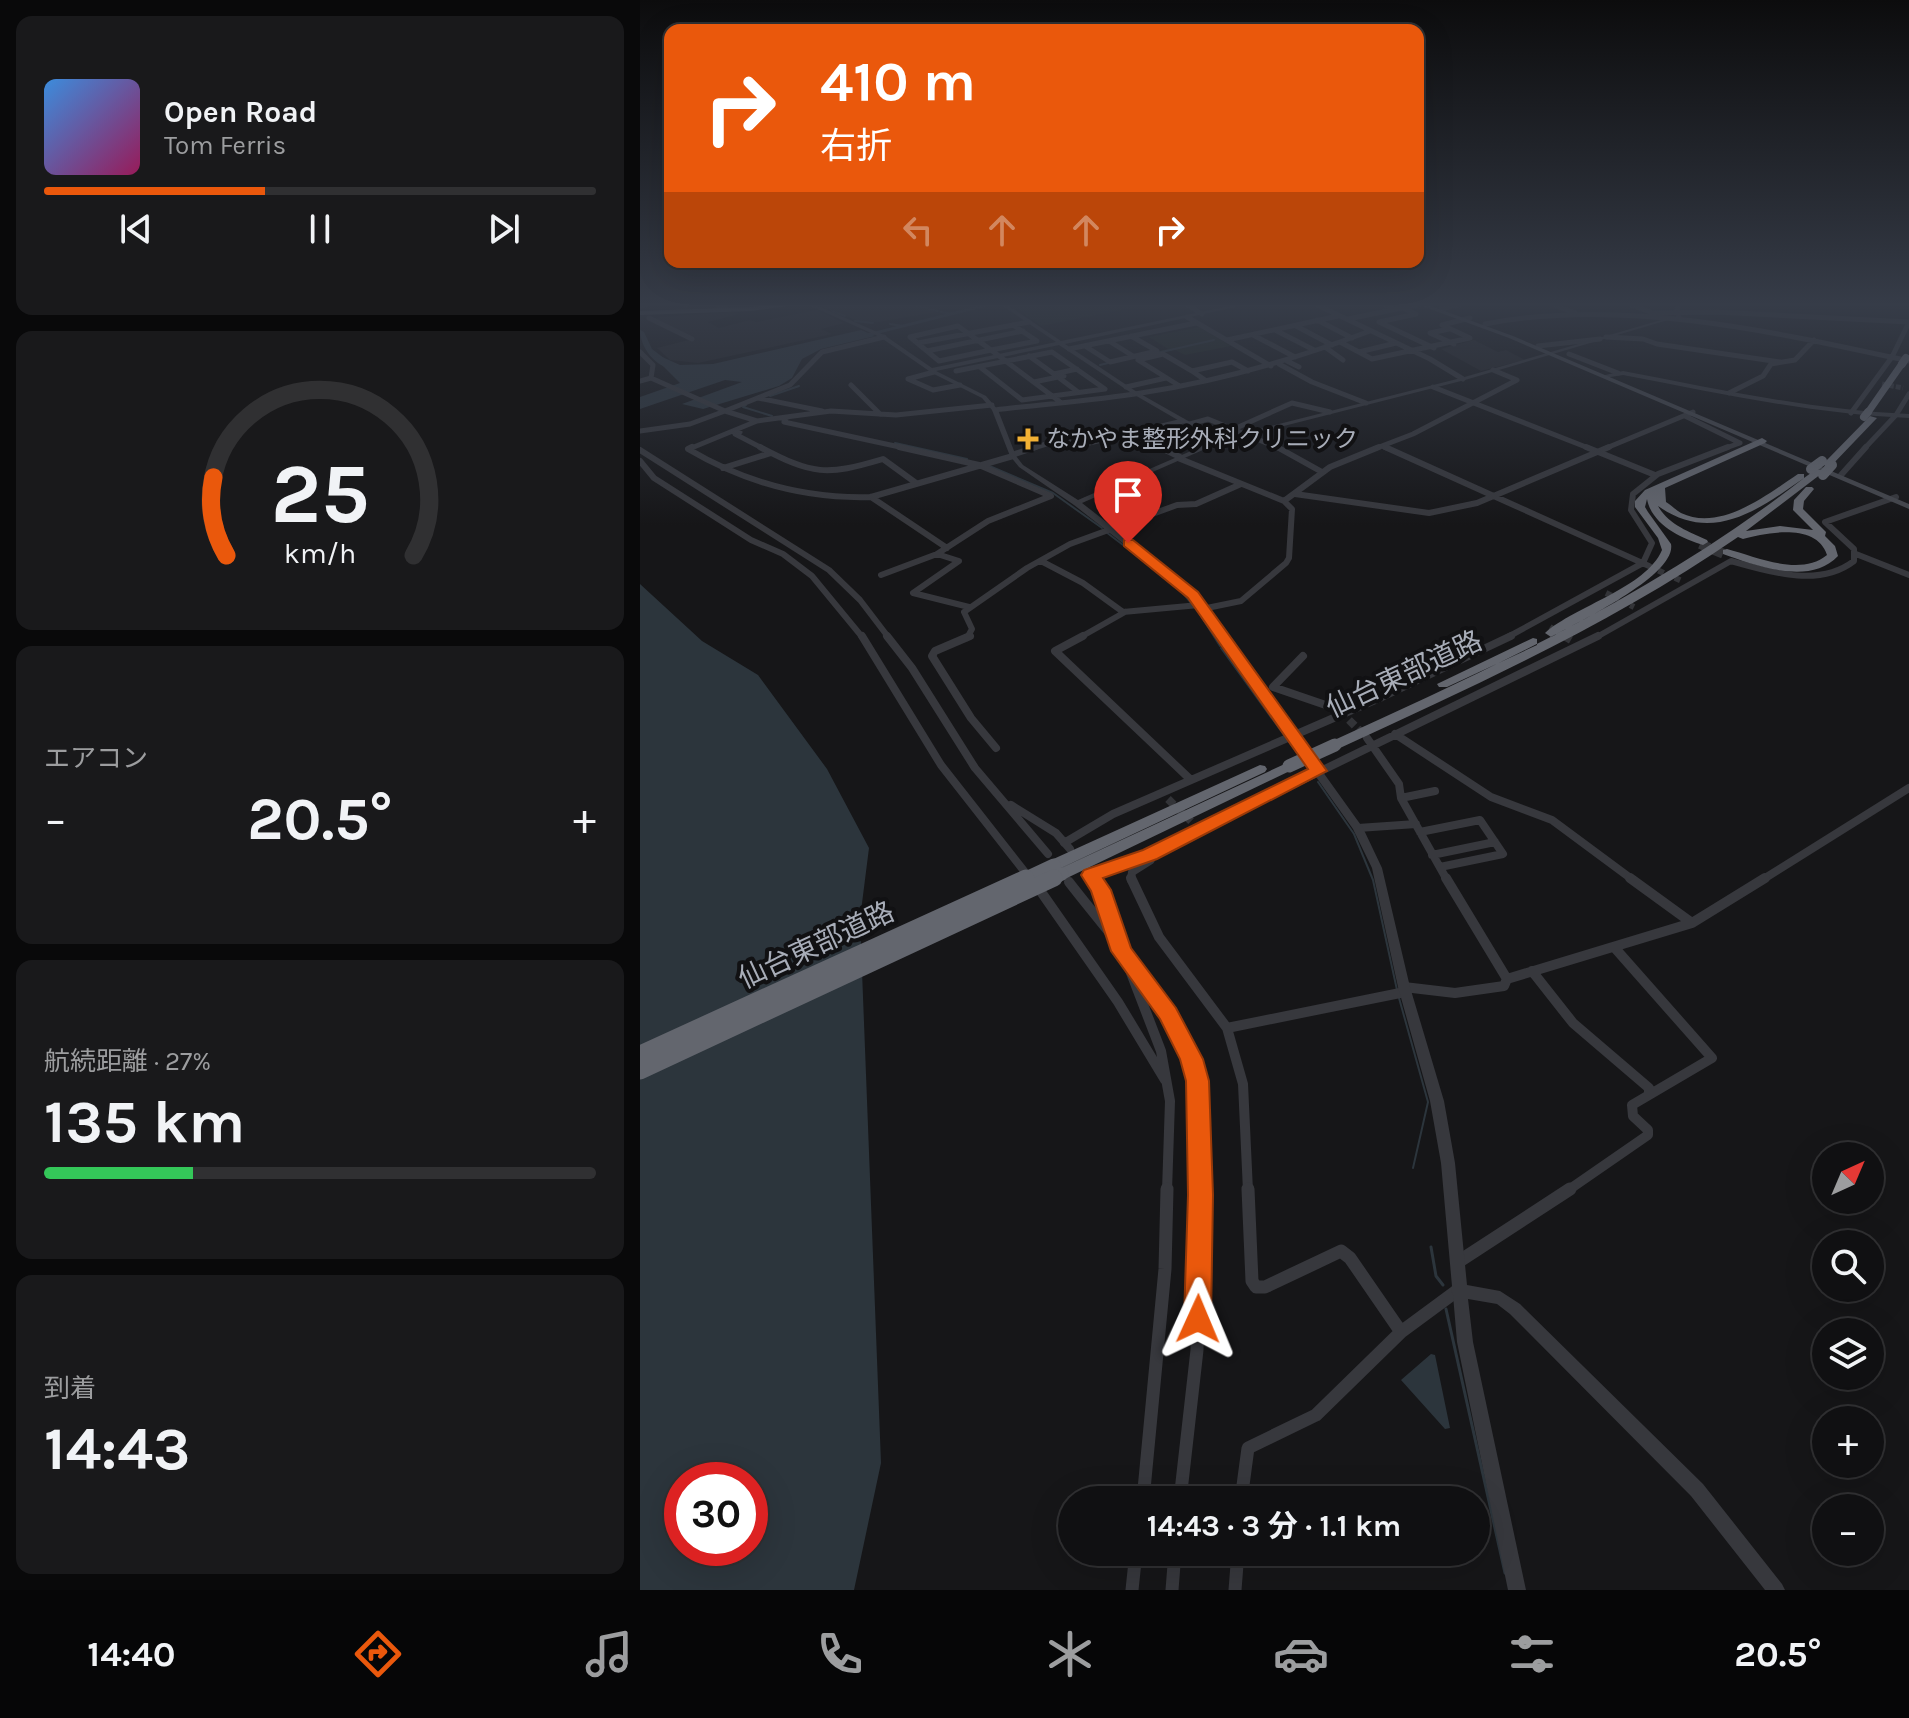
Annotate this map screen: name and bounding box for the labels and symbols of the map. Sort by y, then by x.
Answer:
place label: なかやま整形外科クリニック [1046,425,1358,453]
marker: なかやま整形外科クリニック [1017,428,1039,450]
pin [1094,461,1162,543]
street label: 仙台東部道路 [1321,624,1487,724]
street label: 仙台東部道路 [733,895,899,995]
north arrow [1812,1142,1884,1214]
position arrow [1156,1277,1240,1361]
speed limit sign: 30 [664,1462,768,1566]

